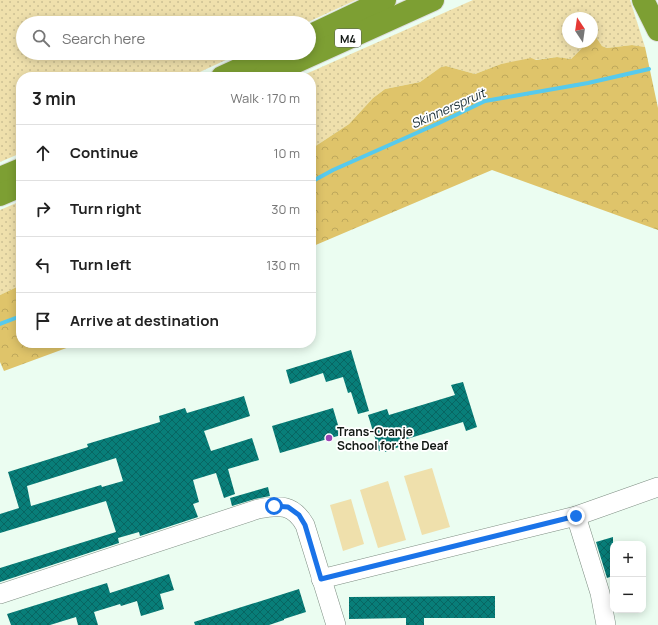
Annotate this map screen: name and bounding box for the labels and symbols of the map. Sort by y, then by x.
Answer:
north arrow [562,12,598,48]
road number: M4 [335,29,361,47]
water label: Skinnerspruit [408,83,490,133]
place label: Trans-Oranje School for the Deaf [337,423,449,454]
marker: Trans-Oranje School for the Deaf [324,433,334,443]
route start [265,497,283,515]
route end [567,507,585,525]

